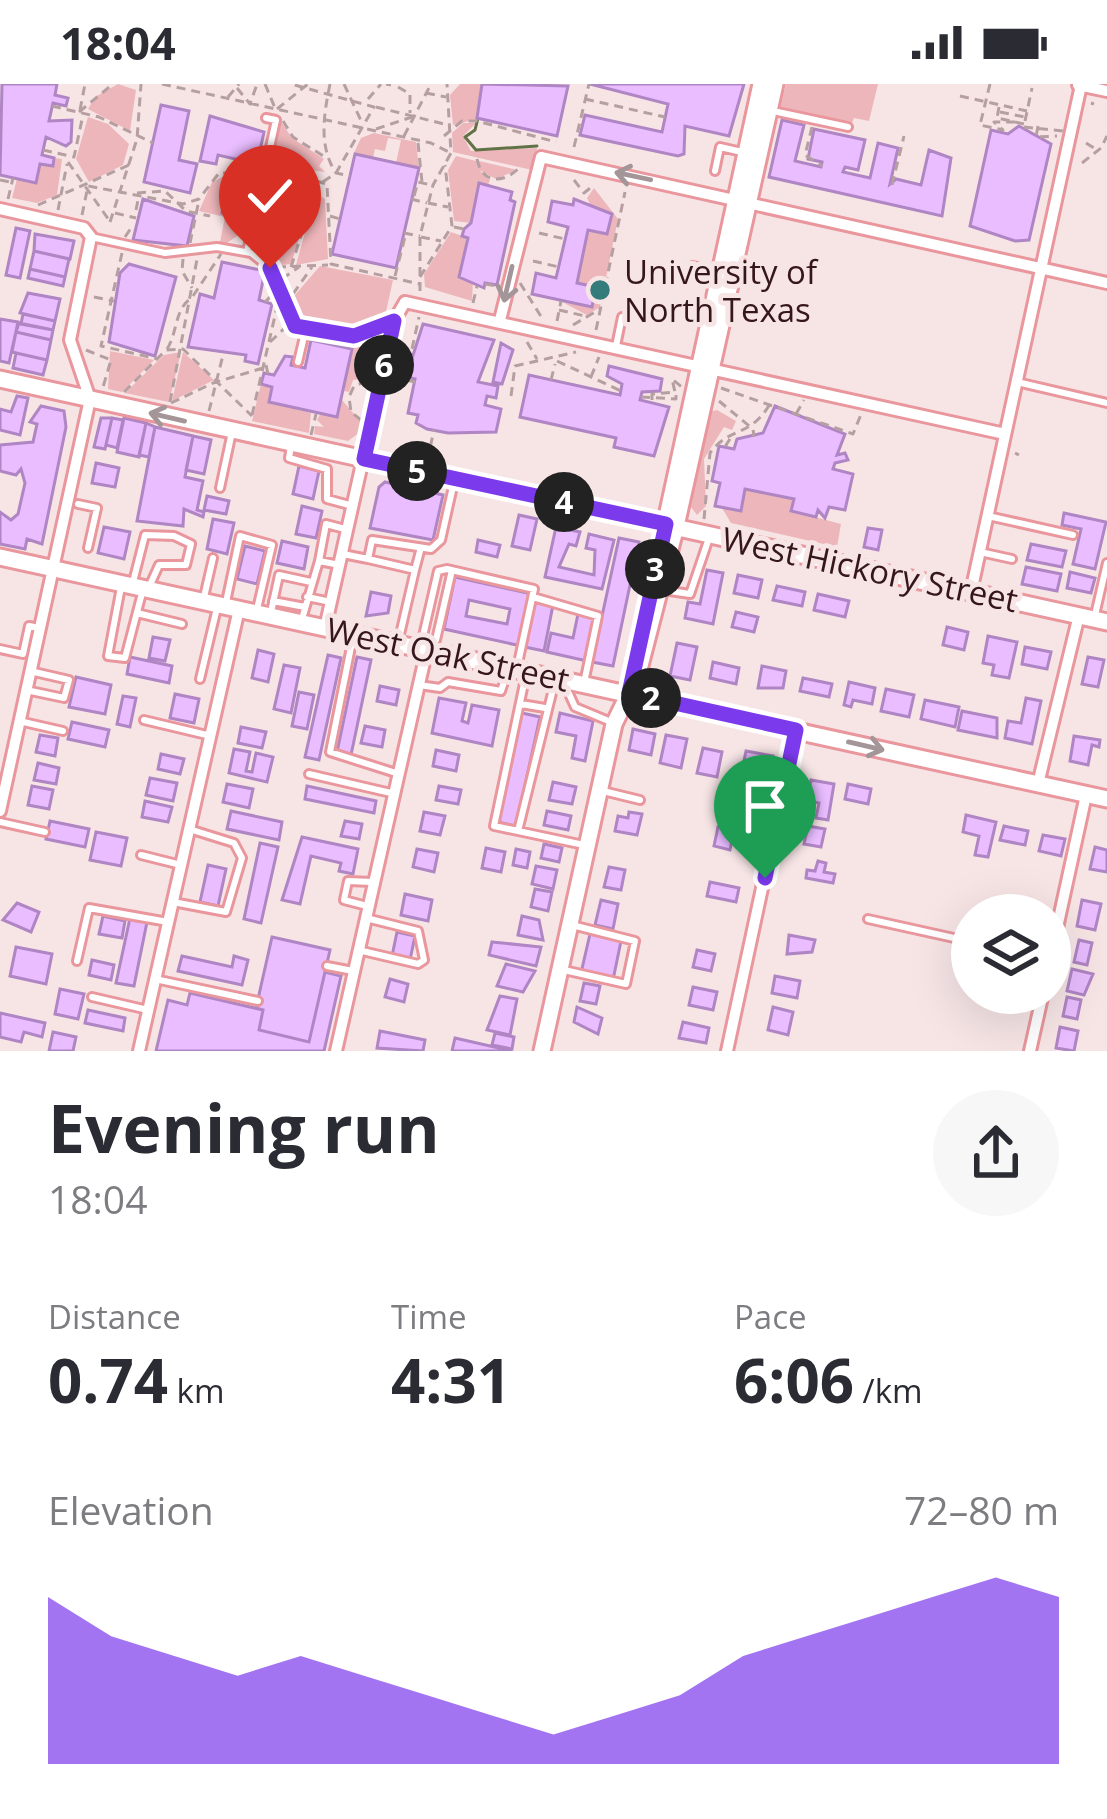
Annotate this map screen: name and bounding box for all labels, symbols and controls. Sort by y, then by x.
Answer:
text: 18:04 [60,12,176,73]
pin [219,145,321,268]
icon: check [237,163,303,229]
one-way arrow [614,164,653,186]
place label: University of North Texas [624,249,819,332]
one-way arrow [495,265,518,303]
marker: University of North Texas [587,277,613,303]
pin: 6 [354,335,414,395]
text: 6 [375,342,393,387]
one-way arrow [149,404,187,427]
pin: 5 [387,441,447,501]
text: 5 [408,448,426,493]
pin: 4 [534,472,594,532]
text: 4 [555,479,573,524]
street label: West Hickory Street [718,516,1022,622]
pin: 3 [625,539,685,599]
text: 3 [646,546,664,591]
street label: West Oak Street [322,606,574,702]
pin: 2 [621,668,681,728]
text: 2 [642,675,660,720]
one-way arrow [847,735,885,758]
pin [714,755,816,878]
icon: arrive [732,773,798,839]
map controls [951,894,1071,1014]
button: layers [951,894,1071,1014]
text: Evening run [48,1082,440,1172]
button: share [933,1090,1059,1216]
text: 18:04 [48,1172,147,1225]
text: Distance [48,1294,181,1339]
text: Time [391,1294,467,1339]
text: Pace [734,1294,807,1339]
text: 0.74 [48,1339,168,1421]
text: 4:31 [391,1339,511,1421]
text: 6:06 [734,1339,854,1421]
text: km [168,1368,225,1413]
text: /km [854,1368,923,1413]
text: Elevation [48,1483,214,1536]
text: 72–80 m [904,1483,1059,1536]

